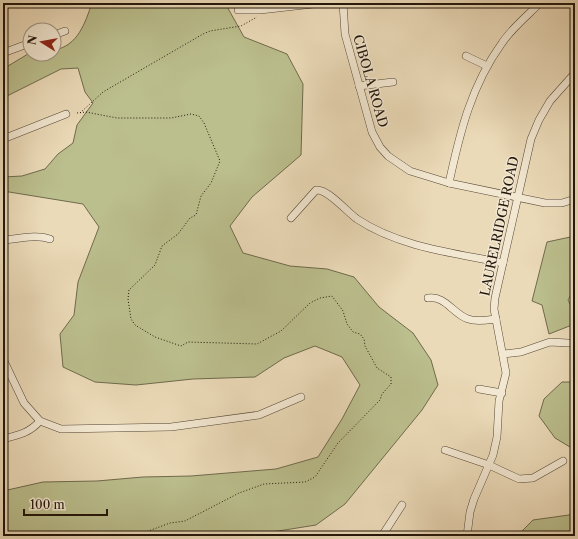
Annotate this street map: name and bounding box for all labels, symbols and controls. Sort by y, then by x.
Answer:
north arrow [22,22,62,62]
street label: CIBOLA ROAD [350,33,392,129]
text: N [24,34,40,46]
street label: LAURELRIDGE ROAD [476,155,522,297]
scale bar [24,491,107,517]
text: 100 m [30,497,65,512]

